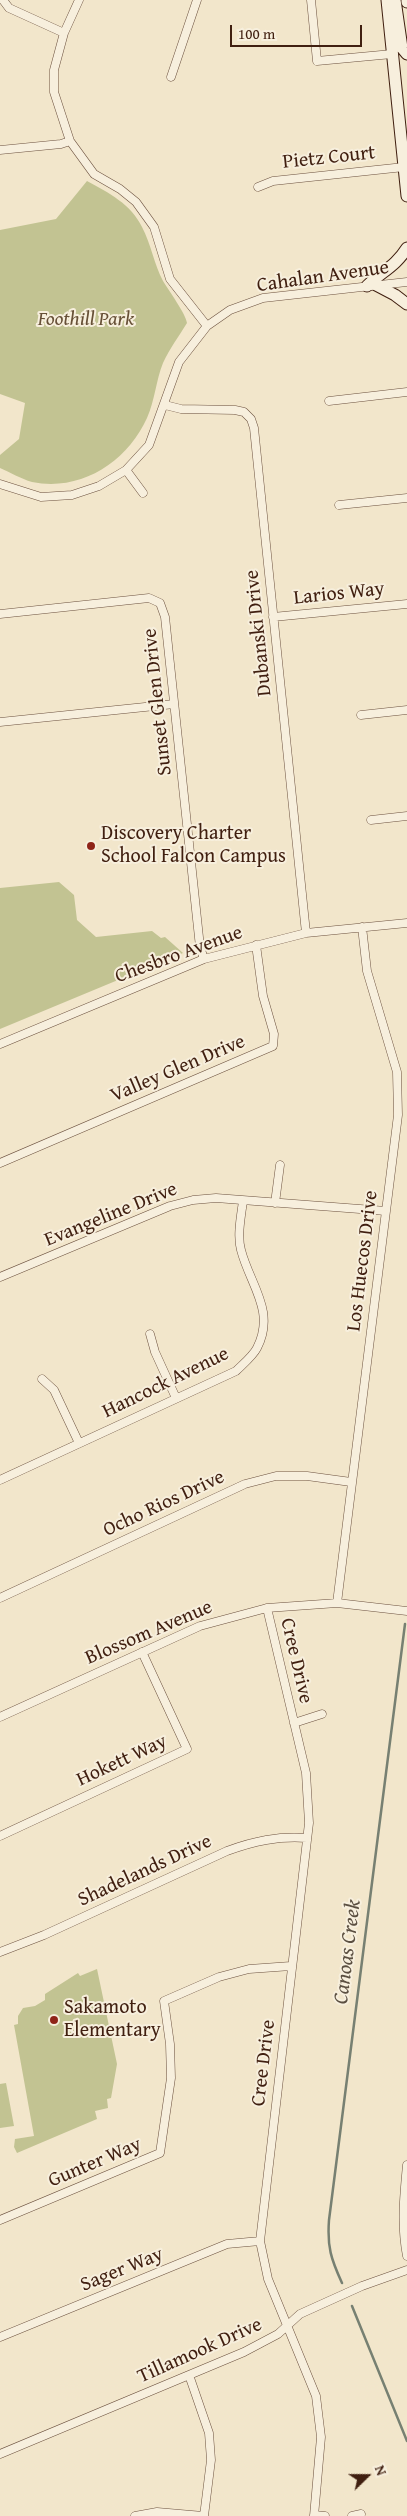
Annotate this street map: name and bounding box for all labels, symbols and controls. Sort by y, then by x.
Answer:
scale bar [232,15,364,47]
text: 100 m [238,23,275,44]
street label: Pietz Court [281,141,377,175]
street label: Cahalan Avenue [255,256,391,298]
park label: Foothill Park [38,308,134,332]
street label: Dubanski Drive [240,569,278,697]
street label: Larios Way [292,577,386,611]
street label: Sunset Glen Drive [138,627,178,777]
place label: Discovery Charter School Falcon Campus [101,822,286,869]
marker: Discovery Charter School Falcon Campus [85,840,97,852]
street label: Chesbro Avenue [112,921,246,989]
street label: Valley Glen Drive [107,1030,249,1108]
street label: Evangeline Drive [41,1177,181,1253]
street label: Los Huecos Drive [342,1189,384,1333]
street label: Hancock Avenue [99,1342,233,1424]
street label: Ocho Rios Drive [100,1465,228,1543]
street label: Blossom Avenue [82,1595,216,1671]
street label: Cree Drive [275,1616,317,1706]
street label: Hokett Way [73,1730,171,1792]
street label: Shadelands Drive [74,1830,216,1912]
water label: Canoas Creek [329,1898,367,2006]
place label: Sakamoto Elementary [64,1996,161,2043]
marker: Sakamoto Elementary [48,2014,60,2026]
street label: Cree Drive [247,2018,281,2108]
street label: Gunter Way [45,2133,145,2193]
street label: Sager Way [77,2243,167,2297]
street label: Tillamook Drive [134,2313,266,2389]
north arrow [342,2451,392,2501]
text: N [370,2462,392,2478]

